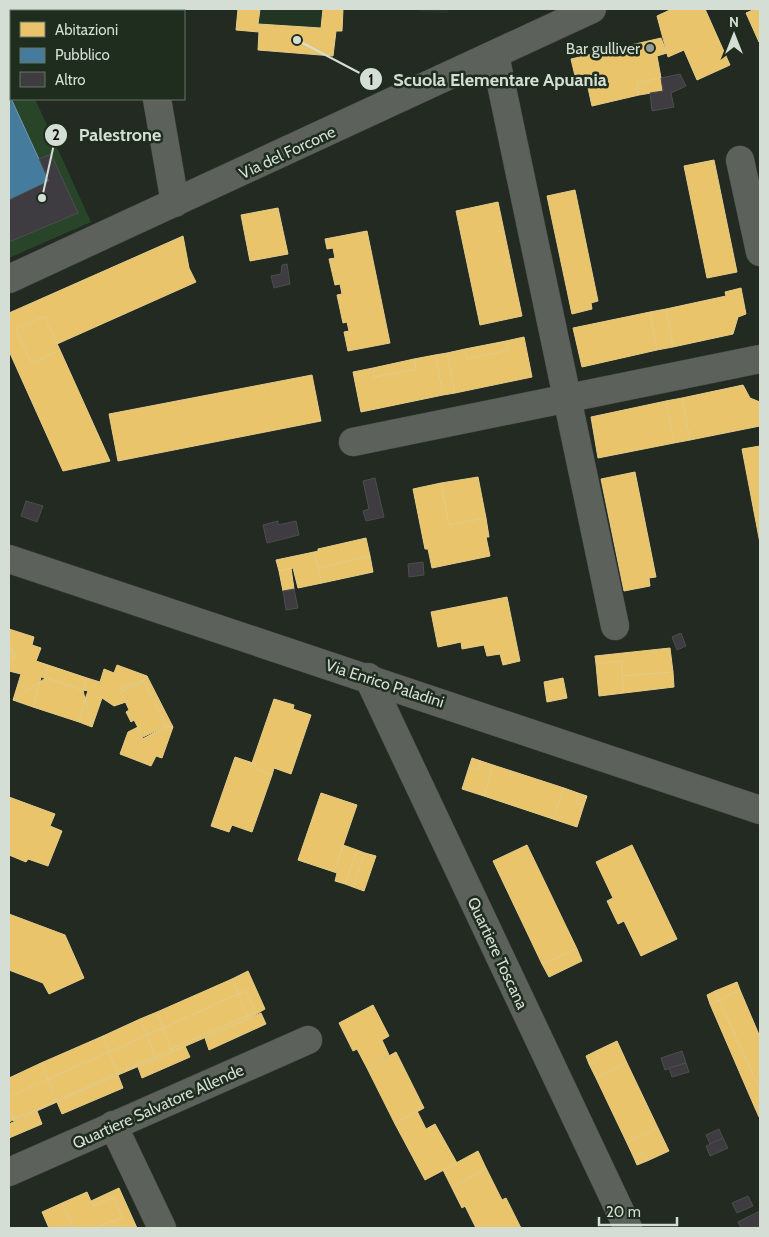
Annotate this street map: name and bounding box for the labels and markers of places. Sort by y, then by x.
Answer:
place label: Bar gulliver [566,39,641,58]
marker: Bar gulliver [644,42,656,54]
callout: Scuola Elementare Apuania [358,63,616,96]
callout: Palestrone [43,118,171,151]

